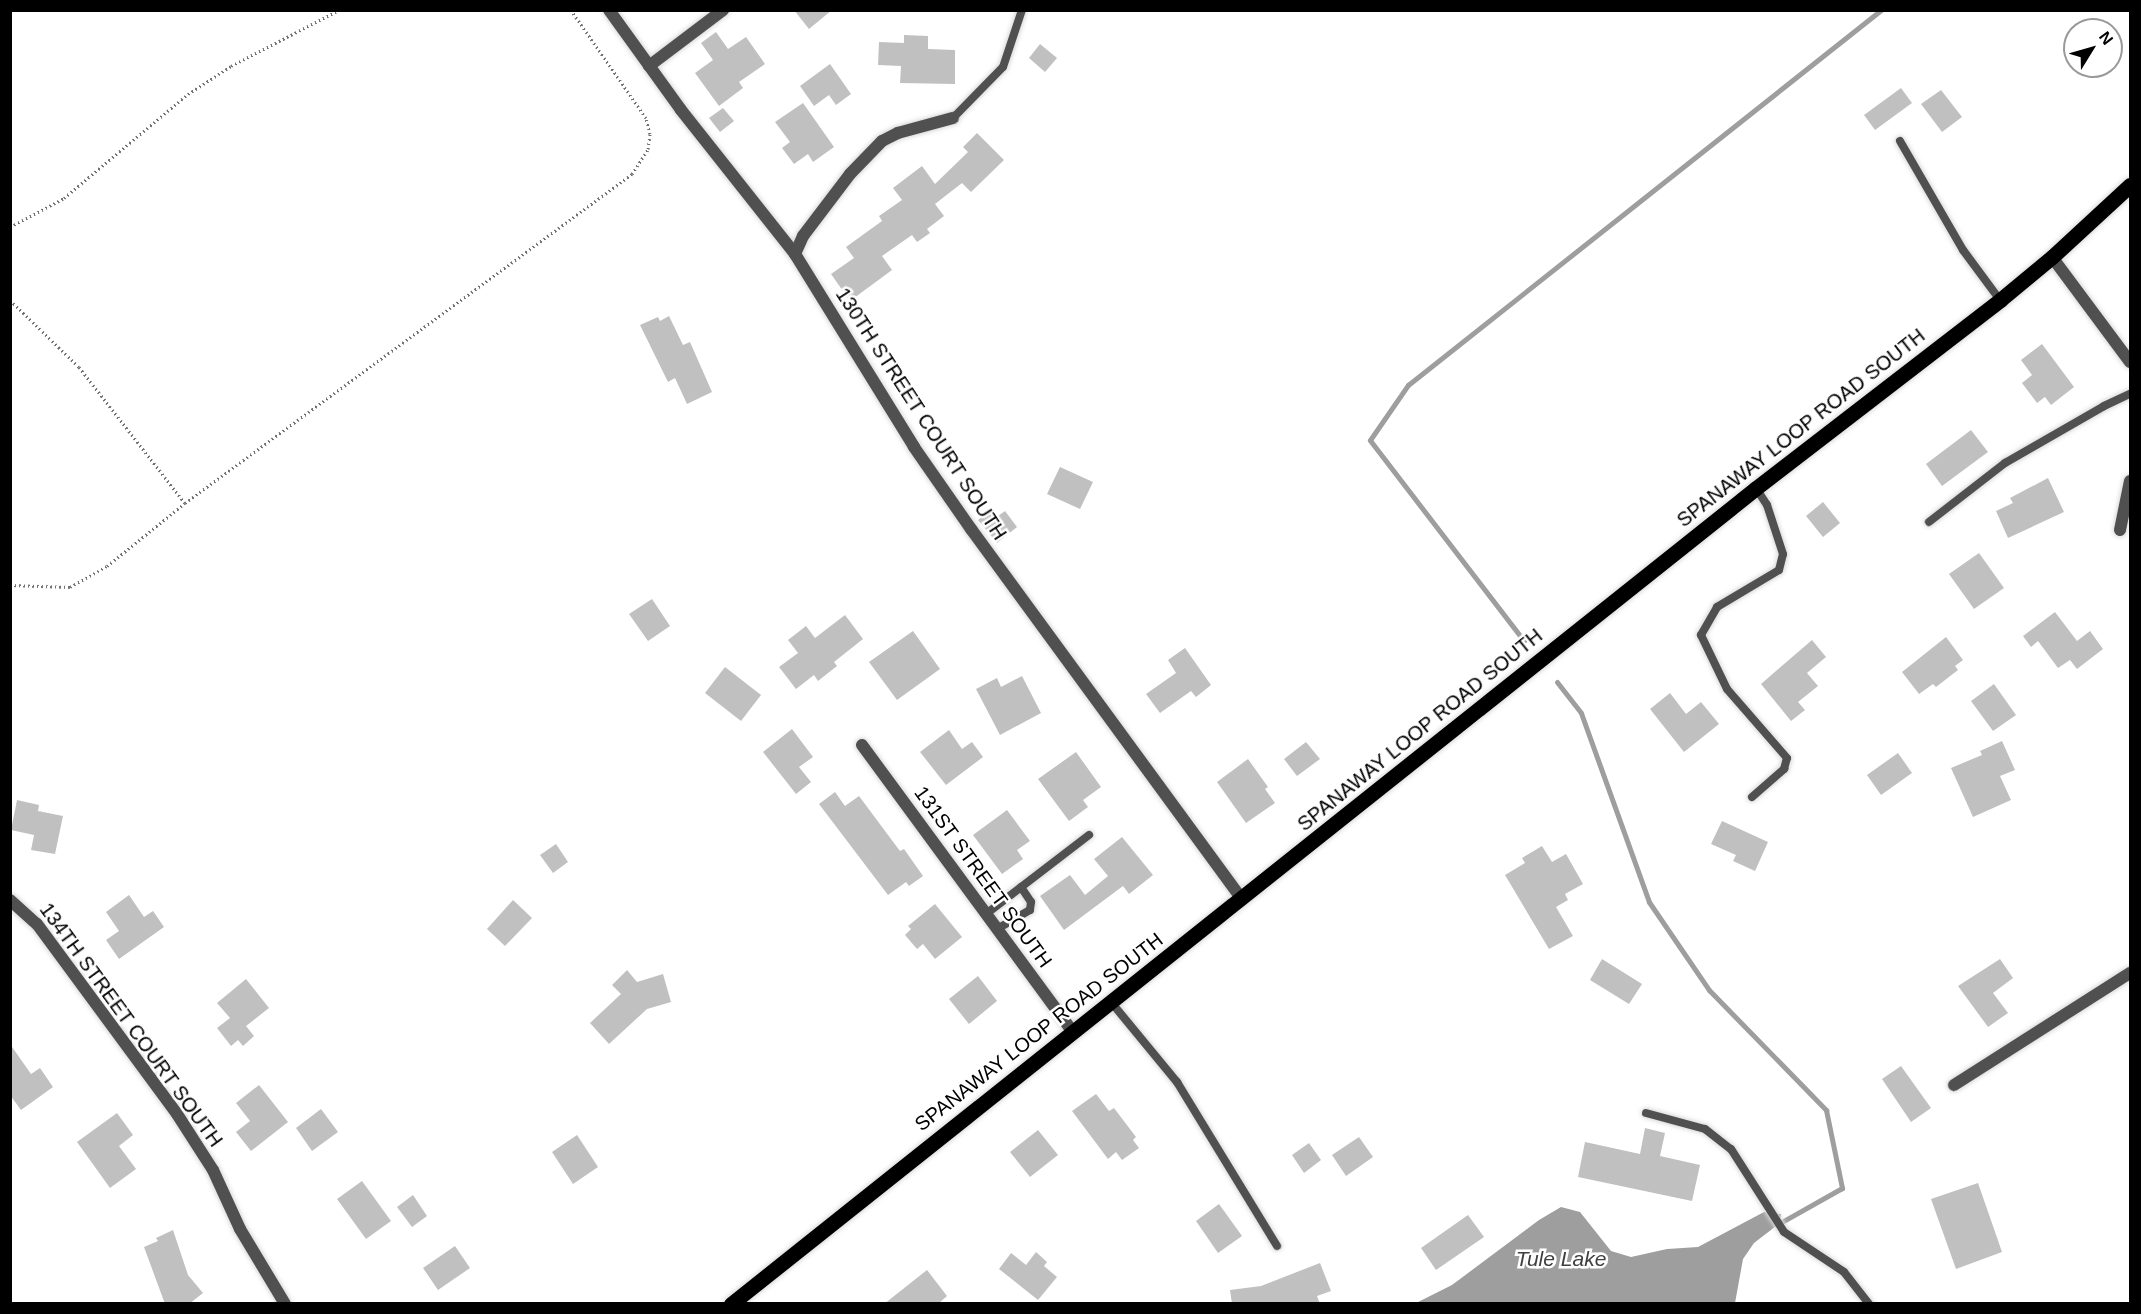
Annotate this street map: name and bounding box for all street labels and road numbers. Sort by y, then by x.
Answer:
street label: 130TH STREET COURT SOUTH [830,283,1012,545]
street label: SPANAWAY LOOP ROAD SOUTH [1672,323,1930,533]
street label: SPANAWAY LOOP ROAD SOUTH [1292,623,1548,837]
street label: 131ST STREET SOUTH [909,781,1057,973]
street label: 134TH STREET COURT SOUTH [34,898,228,1152]
street label: SPANAWAY LOOP ROAD SOUTH [910,927,1168,1137]

